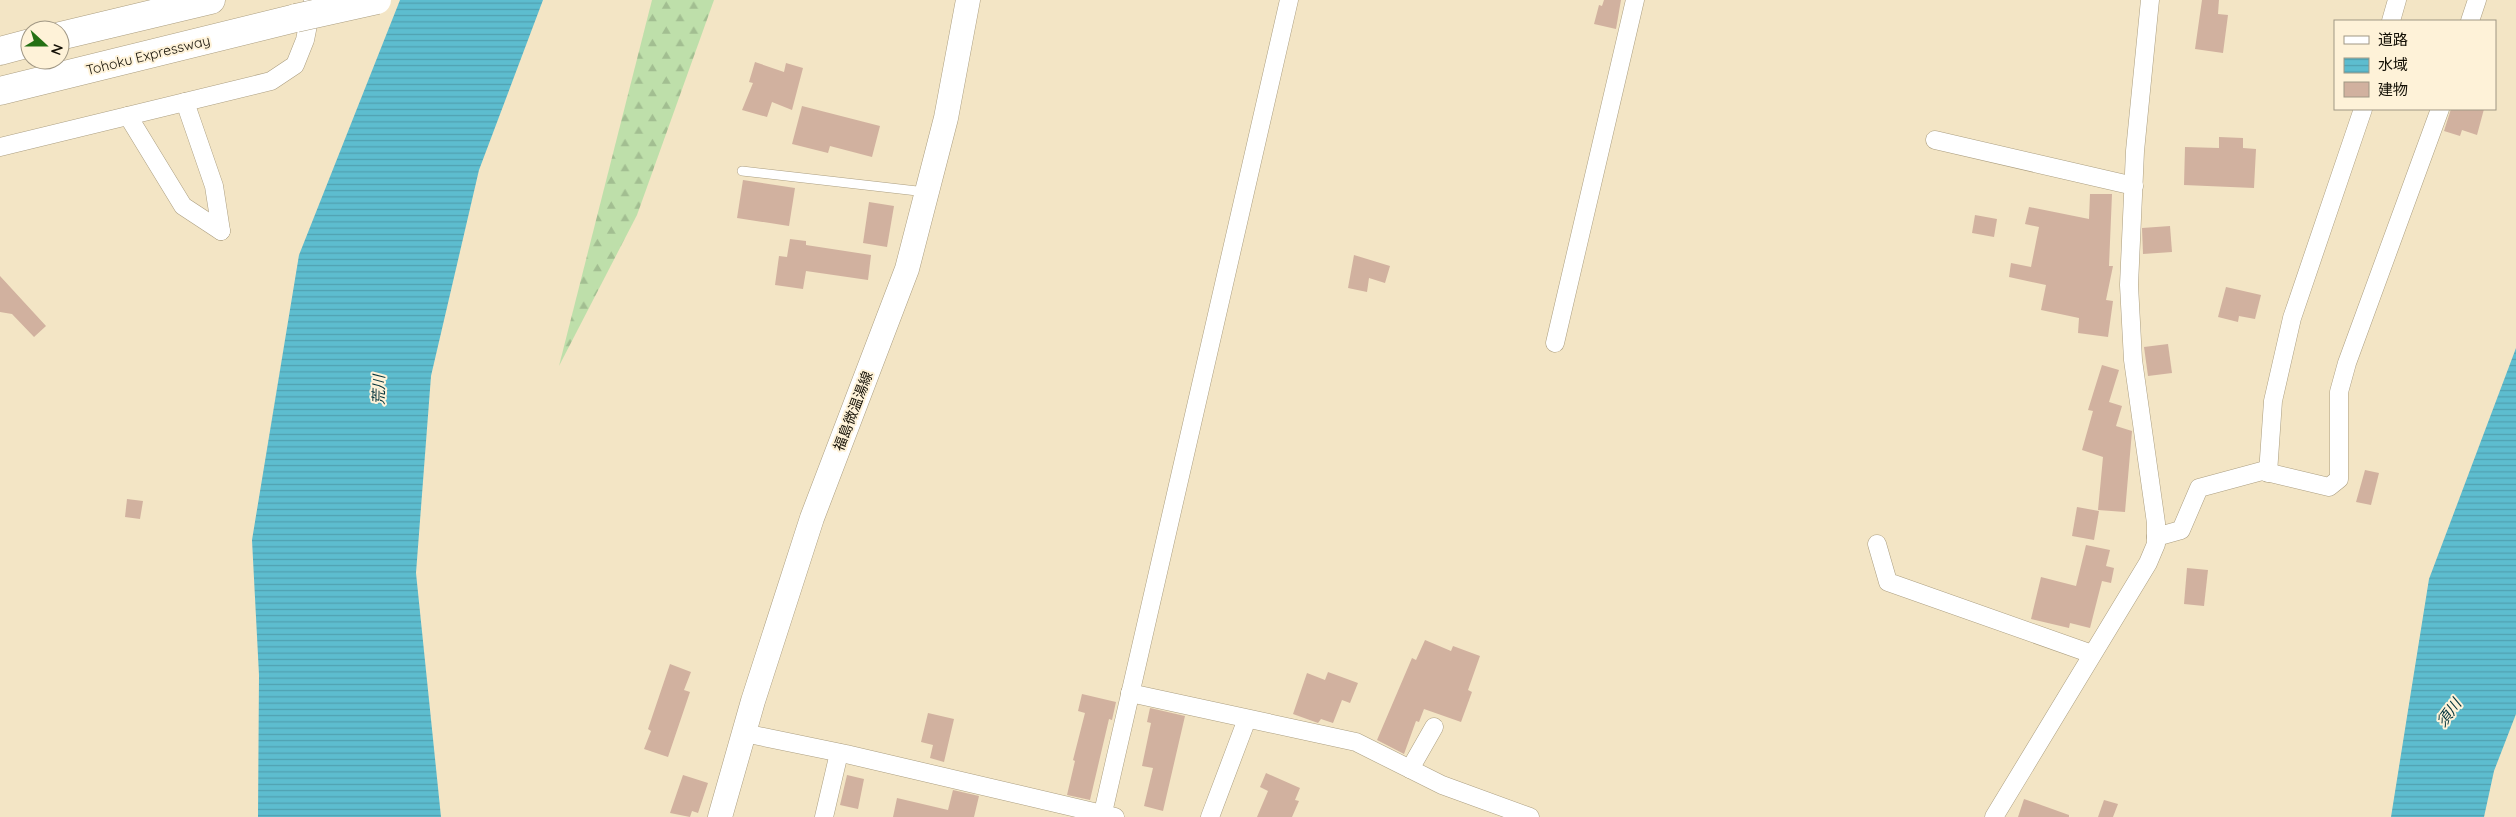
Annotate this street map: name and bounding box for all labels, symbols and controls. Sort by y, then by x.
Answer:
north arrow [20,20,70,70]
legend [2334,20,2496,110]
text: 道路 [2378,30,2408,49]
street label: Tohoku Expressway [84,31,212,79]
text: N [47,42,67,58]
text: 水域 [2378,55,2408,74]
text: 建物 [2378,80,2408,99]
street label: 福島微温湯線 [830,369,876,453]
water label: 荒川 [369,373,388,405]
water label: 須川 [2432,693,2466,730]

